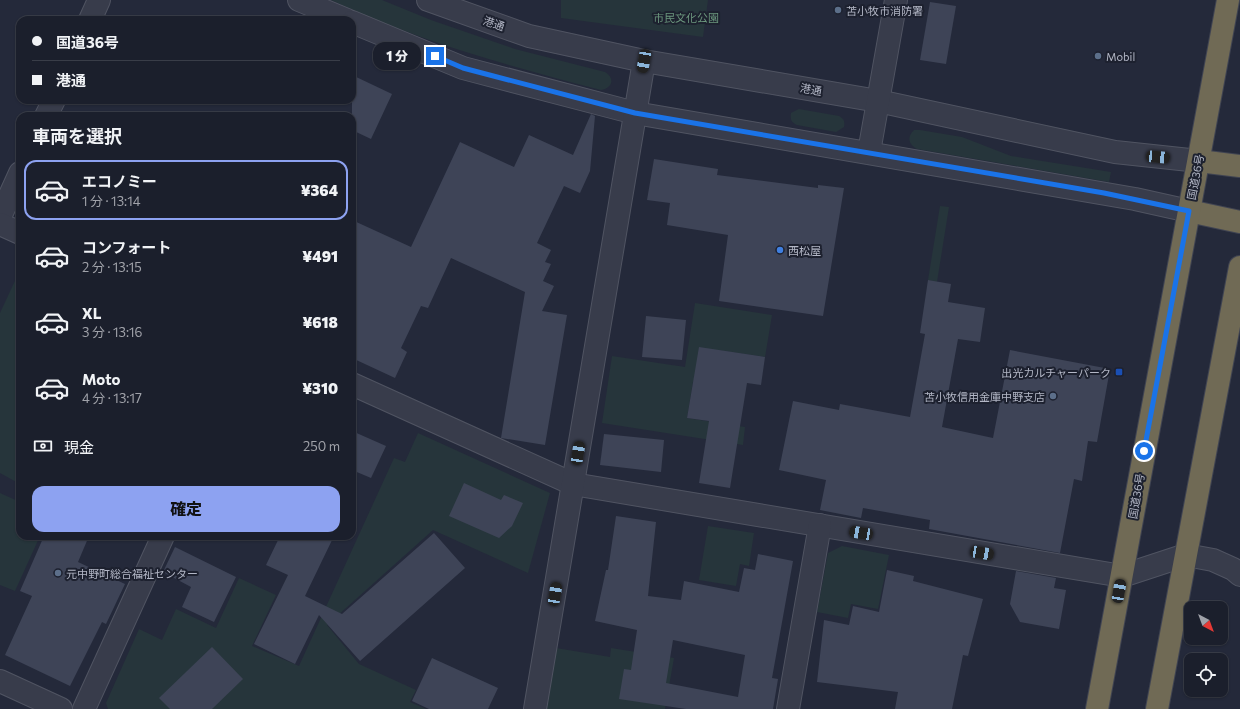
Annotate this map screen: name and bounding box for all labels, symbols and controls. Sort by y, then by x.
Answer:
place label: 苫小牧市消防署 [846,4,923,17]
marker: 苫小牧市消防署 [833,5,843,15]
park label: 市民文化公園 [653,11,719,24]
street label: 港通 [481,13,507,33]
text: 国道36号 [56,33,119,51]
callout: 1 分 [373,42,421,70]
route end [426,47,444,65]
text: 1 分 [386,48,408,64]
car [636,48,652,74]
place label: Mobil [1106,50,1135,63]
marker: Mobil [1093,51,1103,61]
text: 港通 [56,71,86,89]
street label: 港通 [799,81,823,97]
text: 車両を選択 [32,125,122,147]
car [1146,150,1170,164]
street label: 国道36号 [1184,153,1206,201]
icon: car [34,172,70,208]
text: エコノミー [82,172,157,190]
text: ¥364 [301,181,338,199]
text: 1 分 · 13:14 [82,193,141,209]
icon: car [34,238,70,274]
text: コンフォート [82,238,172,256]
place label: 西松屋 [788,244,821,257]
marker: 西松屋 [775,245,785,255]
text: ¥491 [302,247,338,265]
text: 2 分 · 13:15 [82,259,142,275]
icon: car [34,304,70,340]
text: XL [82,304,101,322]
text: ¥618 [302,313,338,331]
text: 3 分 · 13:16 [82,324,142,340]
place label: 出光カルチャーパーク [1001,366,1111,379]
marker: 出光カルチャーパーク [1114,367,1124,377]
icon: car [34,370,70,406]
text: Moto [82,370,121,388]
text: ¥310 [302,379,338,397]
text: 4 分 · 13:17 [82,390,142,406]
place label: 苫小牧信用金庫中野支店 [924,390,1045,403]
marker: 苫小牧信用金庫中野支店 [1048,391,1058,401]
icon: cash [32,435,54,457]
text: 現金 [64,438,94,456]
text: 250 m [303,438,340,454]
car [570,440,586,466]
route start [1135,442,1153,460]
street label: 国道36号 [1126,472,1146,520]
button: 確定 [32,486,340,532]
car [848,525,874,541]
car [969,545,995,561]
place label: 元中野町総合福祉センター [66,567,198,580]
marker: 元中野町総合福祉センター [53,568,63,578]
car [1111,578,1127,604]
car [547,581,563,607]
north arrow [1184,601,1228,645]
map controls [1184,601,1228,697]
button: locate [1184,653,1228,697]

